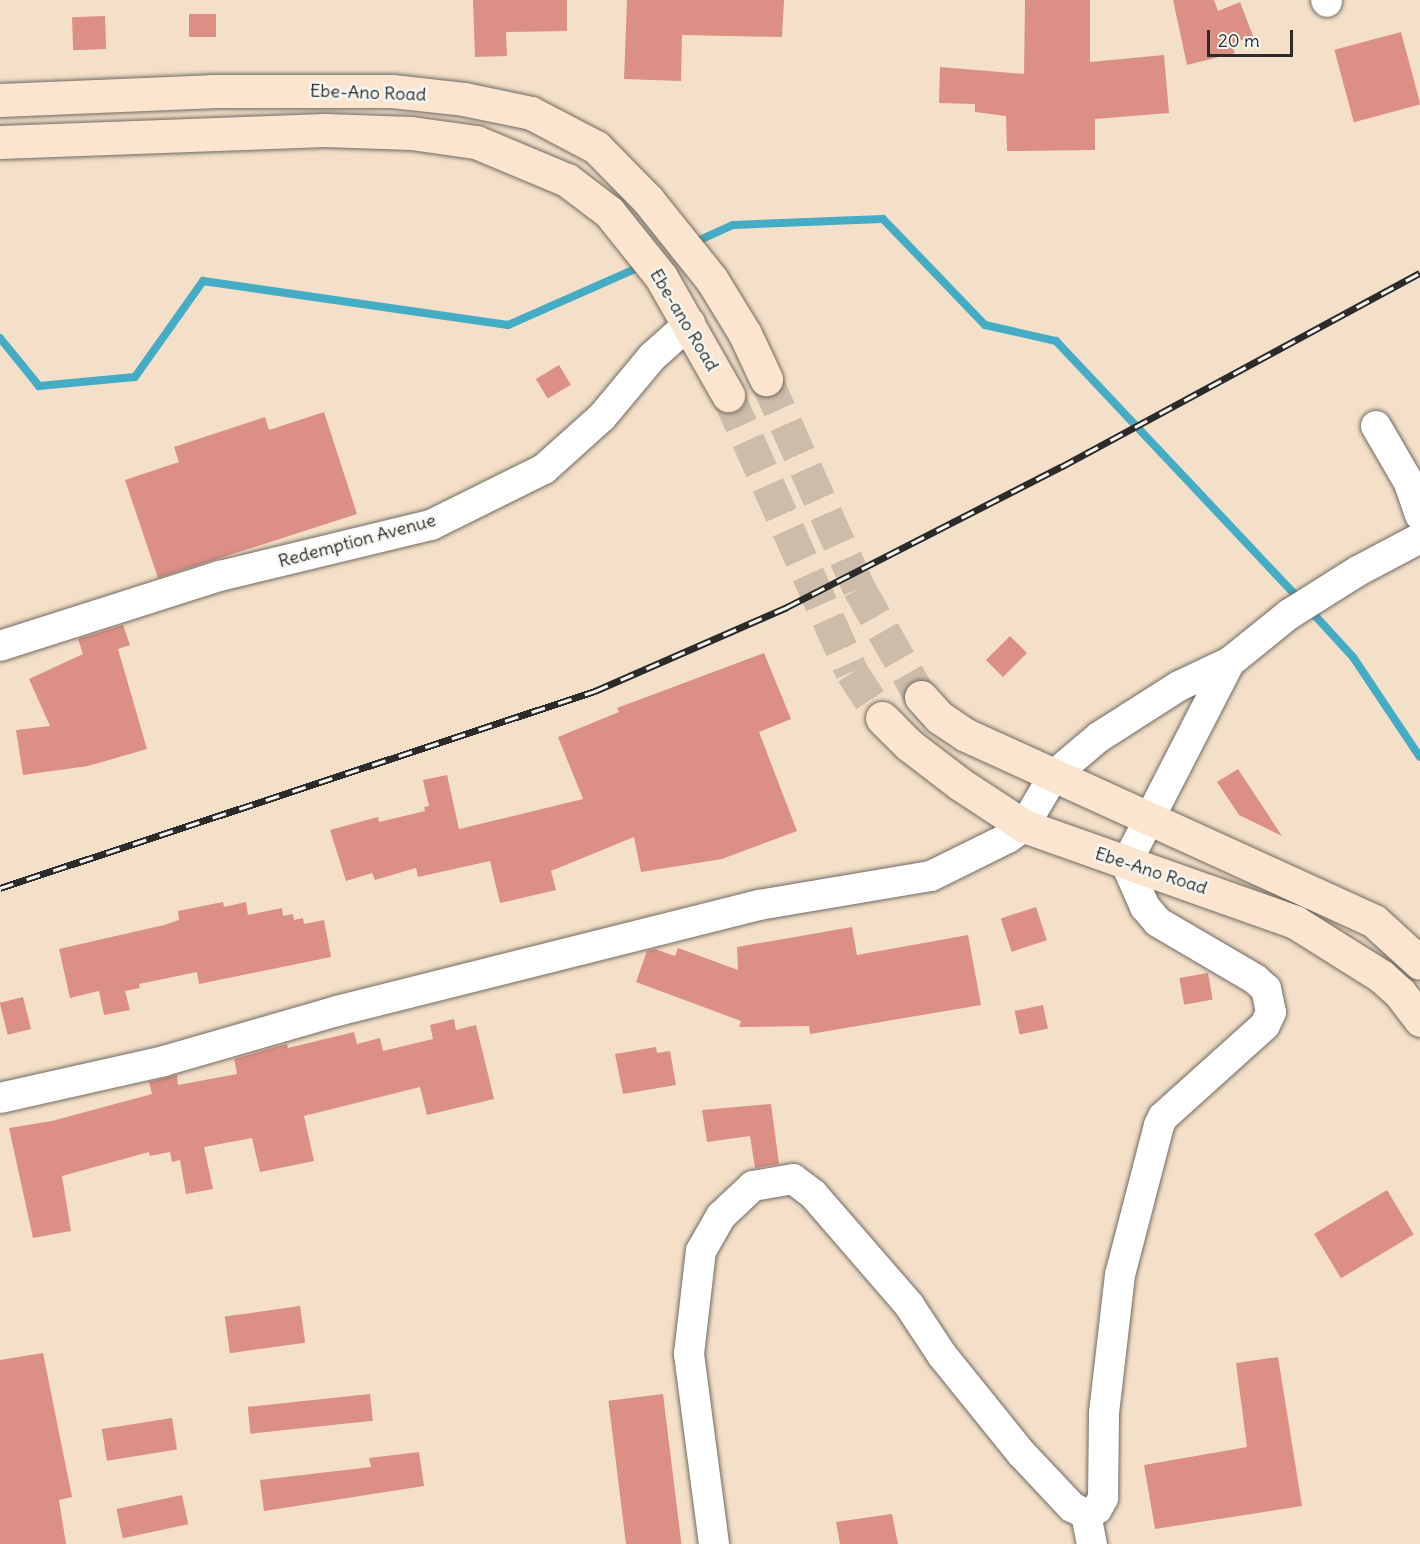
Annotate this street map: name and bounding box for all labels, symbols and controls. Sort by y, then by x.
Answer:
scale bar [1210,18,1296,56]
text: 20 m [1218,29,1260,52]
street label: Ebe-Ano Road [309,80,427,106]
street label: Ebe-ano Road [645,265,723,375]
street label: Redemption Avenue [276,510,438,572]
street label: Ebe-Ano Road [1092,843,1210,899]

